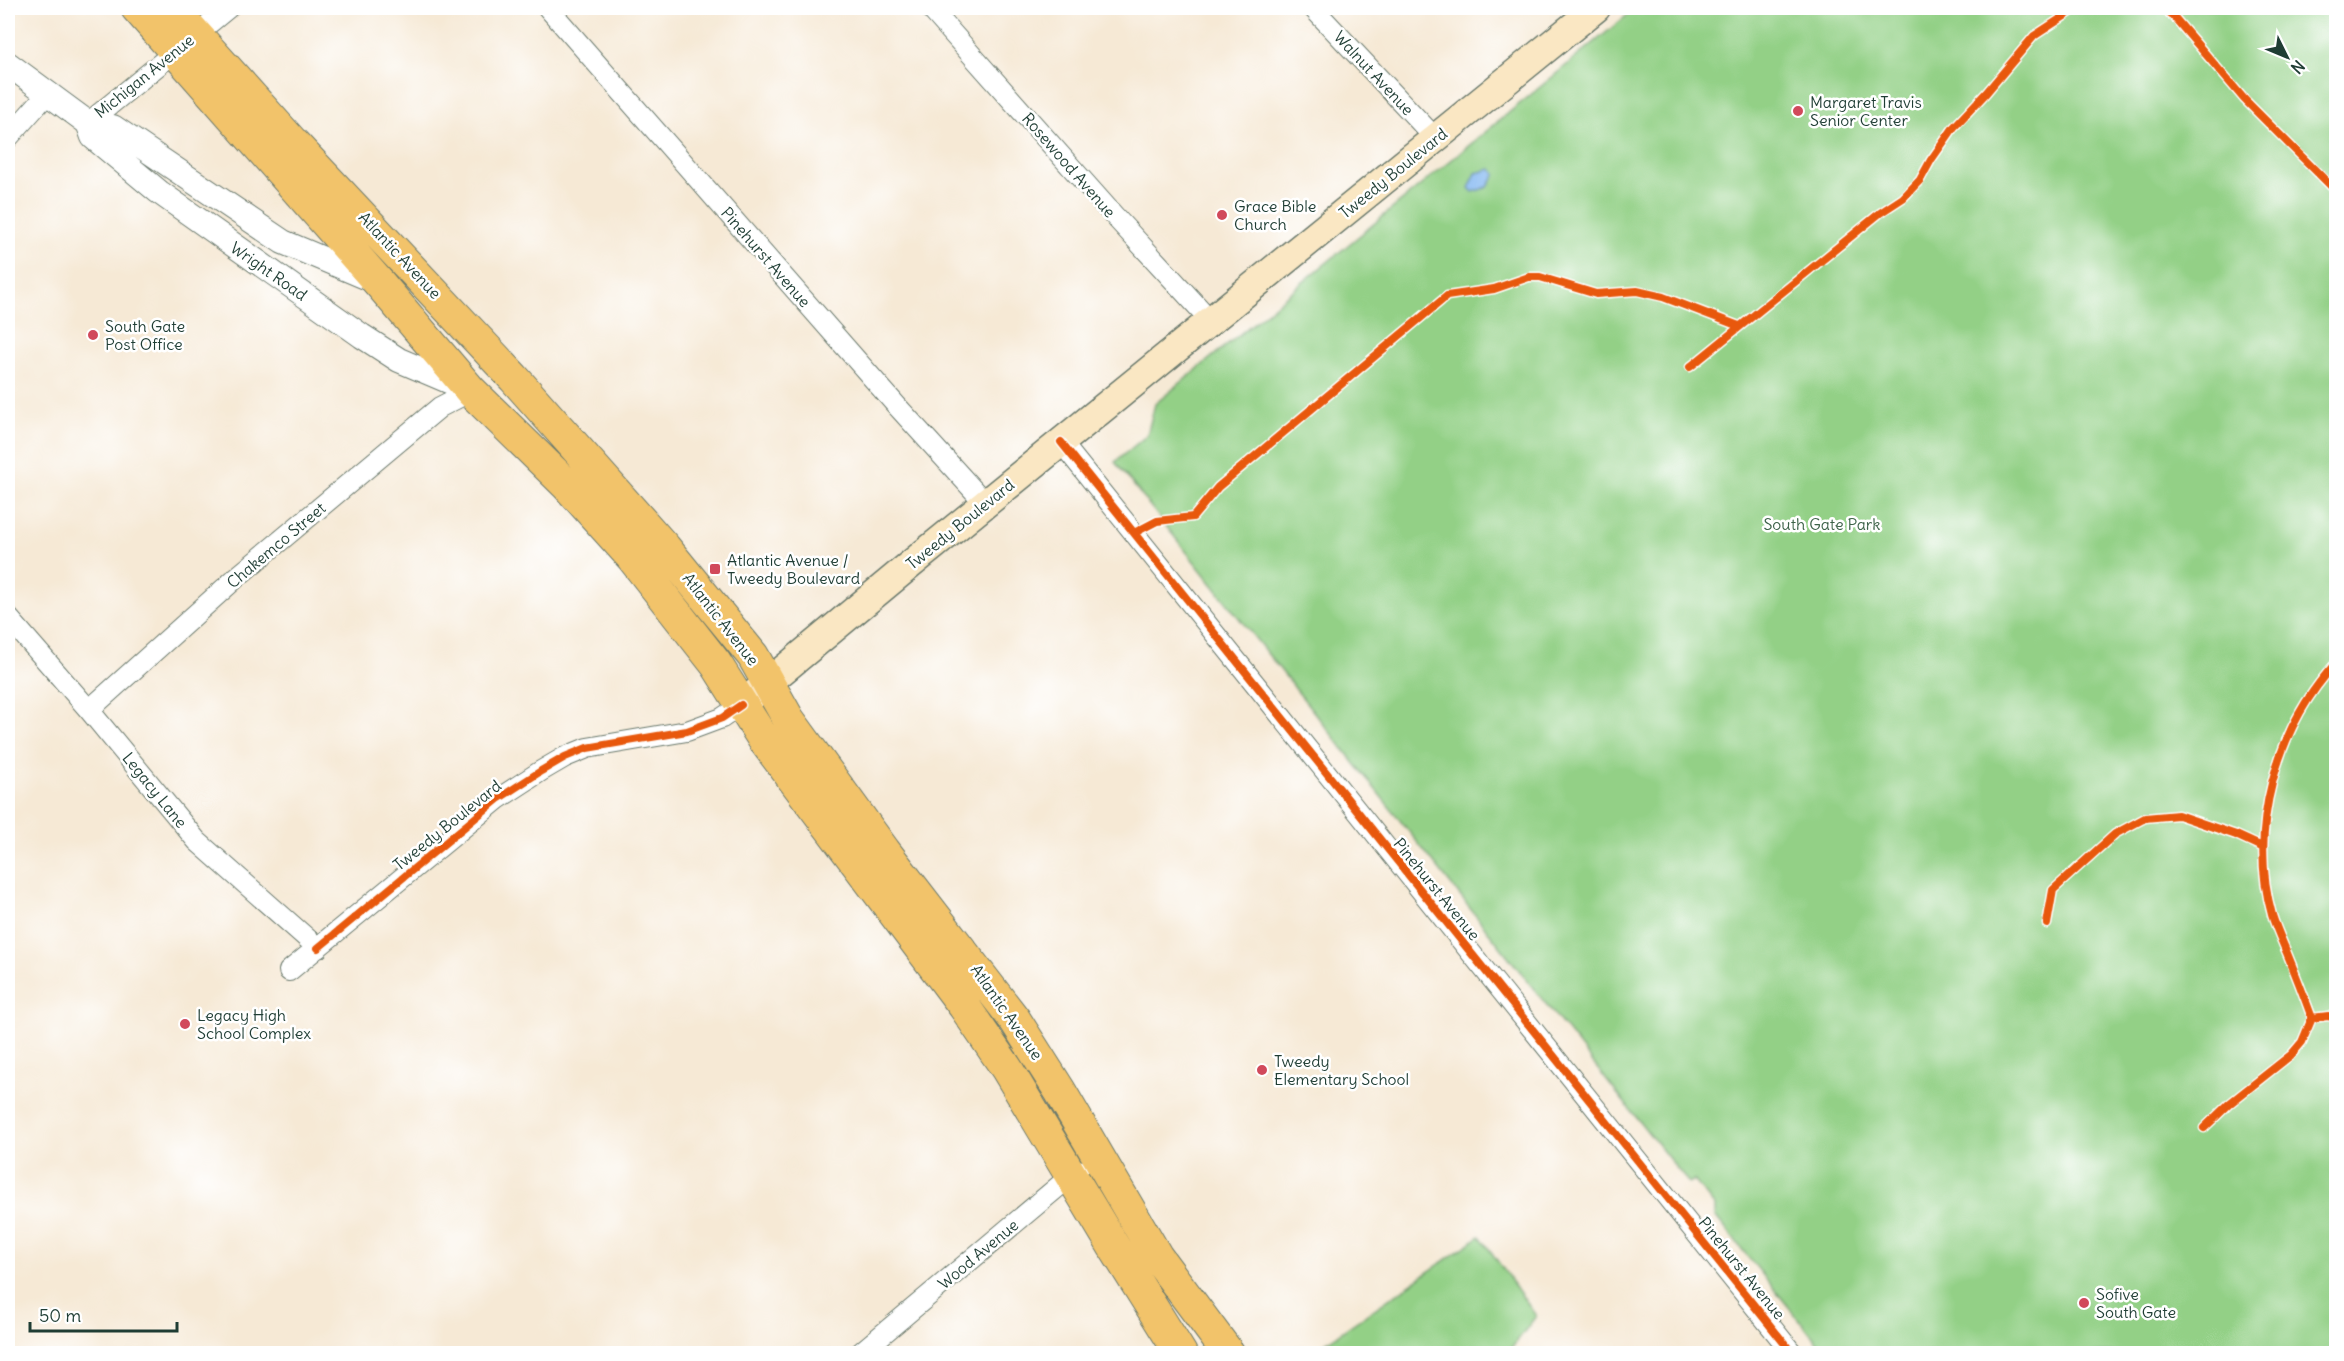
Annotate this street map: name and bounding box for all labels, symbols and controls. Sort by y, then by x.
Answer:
street label: Walnut Avenue [1330,27,1418,119]
north arrow [2257,27,2317,87]
street label: Michigan Avenue [90,30,198,122]
text: N [2287,56,2309,78]
place label: Margaret Travis Senior Center [1810,92,1922,130]
marker: Margaret Travis Senior Center [1791,104,1805,118]
street label: Rosewood Avenue [1018,108,1120,222]
street label: Tweedy Boulevard [1335,123,1451,223]
place label: Grace Bible Church [1234,196,1316,234]
street label: Pinehurst Avenue [717,203,815,311]
street label: Atlantic Avenue [355,207,445,303]
marker: Grace Bible Church [1215,208,1229,222]
street label: Wright Road [227,237,311,305]
place label: South Gate Post Office [105,316,185,354]
marker: South Gate Post Office [86,328,100,342]
street label: Tweedy Boulevard [902,474,1018,574]
street label: Chakemco Street [222,497,330,592]
park label: South Gate Park [1763,514,1881,534]
place label: Atlantic Avenue / Tweedy Boulevard [727,550,860,588]
marker: Atlantic Avenue / Tweedy Boulevard [708,562,722,576]
street label: Atlantic Avenue [679,569,763,669]
street label: Legacy Lane [118,748,192,832]
street label: Tweedy Boulevard [389,775,505,875]
street label: Pinehurst Avenue [1390,834,1484,944]
street label: Atlantic Avenue [967,960,1047,1064]
place label: Legacy High School Complex [197,1005,311,1043]
marker: Legacy High School Complex [178,1017,192,1031]
place label: Tweedy Elementary School [1274,1051,1409,1089]
marker: Tweedy Elementary School [1255,1063,1269,1077]
street label: Pinehurst Avenue [1695,1213,1789,1323]
street label: Wood Avenue [934,1215,1022,1293]
place label: Sofive South Gate [2096,1284,2176,1322]
scale bar [30,1295,177,1333]
marker: Sofive South Gate [2077,1296,2091,1310]
text: 50 m [39,1304,81,1327]

